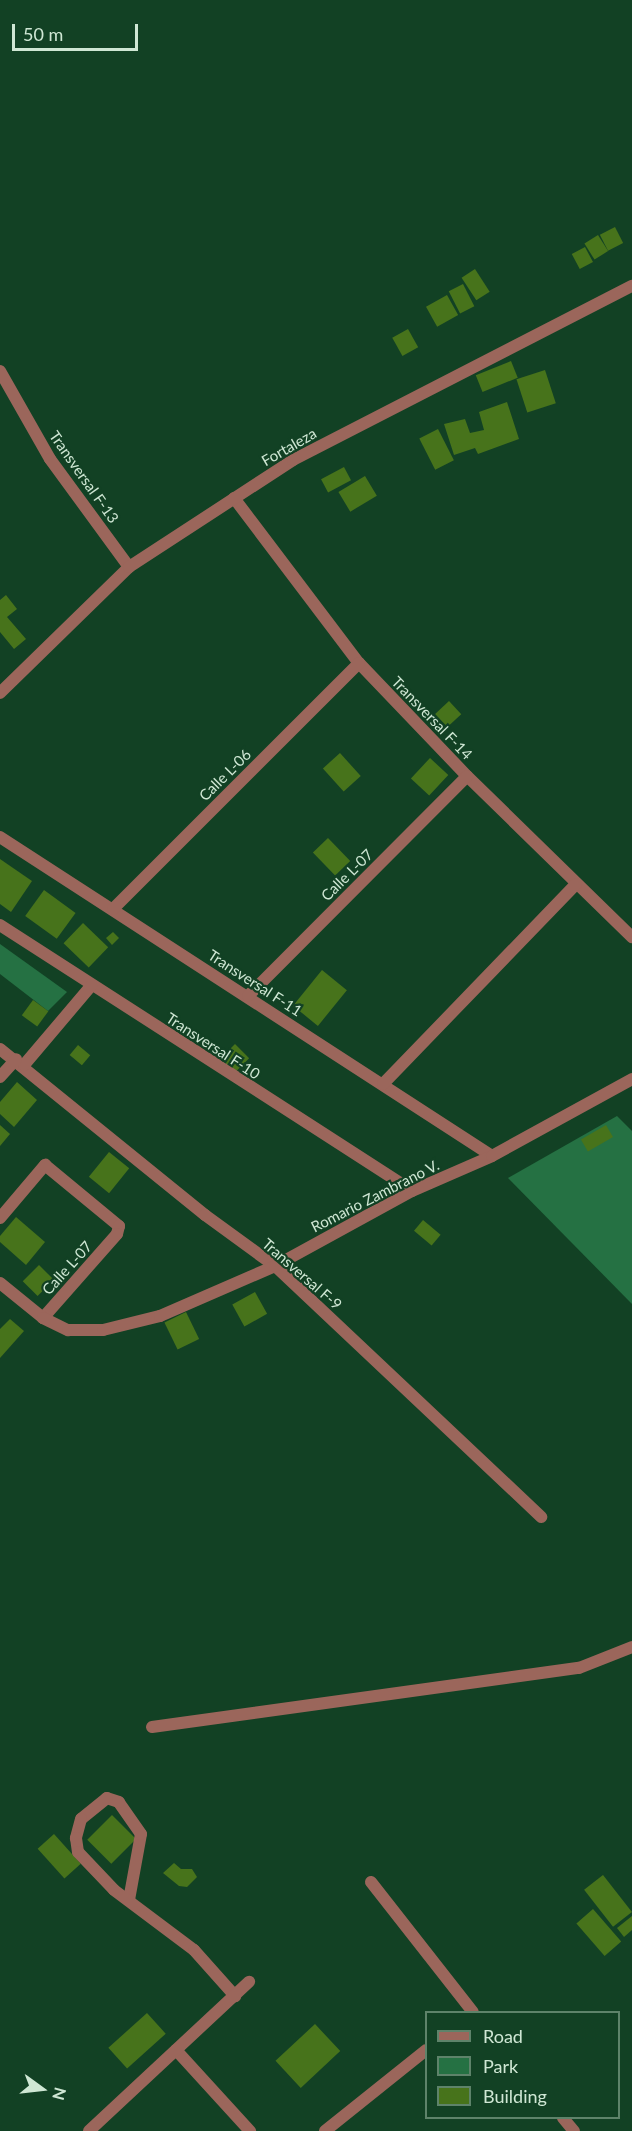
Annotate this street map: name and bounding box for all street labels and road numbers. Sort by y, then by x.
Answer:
street label: Fortaleza [258,424,320,470]
street label: Transversal F-13 [46,428,122,526]
street label: Transversal F-14 [388,673,476,763]
street label: Calle L-06 [195,745,255,805]
street label: Calle L-07 [317,845,377,905]
street label: Transversal F-11 [205,946,305,1020]
street label: Transversal F-10 [163,1009,263,1083]
street label: Romario Zambrano V. [308,1156,442,1236]
street label: Transversal F-9 [259,1235,345,1313]
street label: Calle L-07 [38,1237,96,1299]

